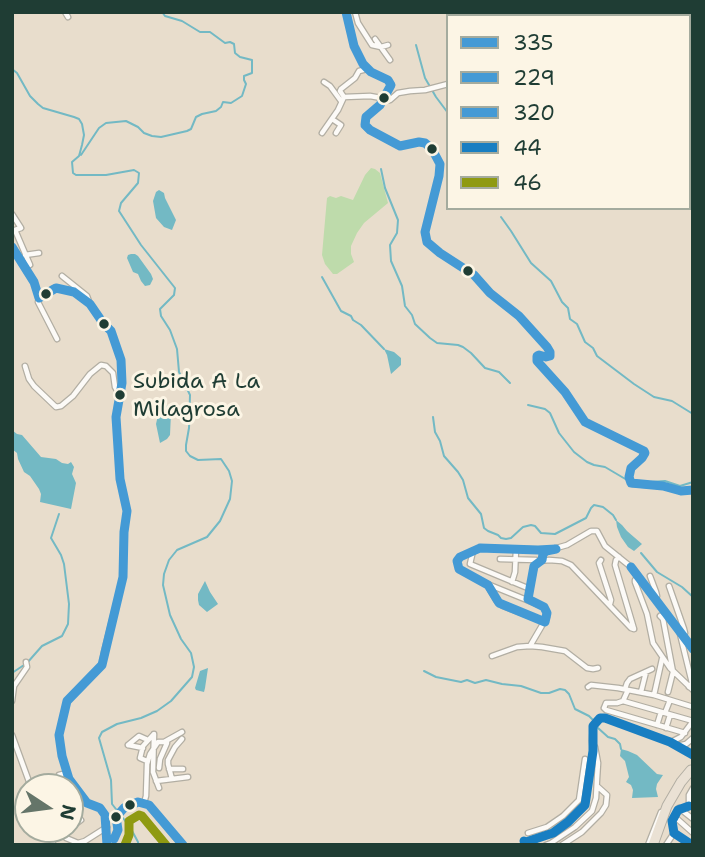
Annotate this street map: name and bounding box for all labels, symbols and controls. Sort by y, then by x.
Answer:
legend [446,14,691,210]
text: 335 [513,29,553,57]
text: 229 [513,64,555,92]
unlabelled marker [377,91,391,105]
text: 320 [513,99,555,127]
text: 44 [513,134,542,162]
unlabelled marker [425,142,439,156]
text: 46 [513,169,542,197]
unlabelled marker [461,264,475,278]
unlabelled marker [39,287,53,301]
unlabelled marker [97,317,111,331]
place label: Subida A La Milagrosa [133,369,260,420]
marker: Subida A La Milagrosa [113,388,127,402]
north arrow [14,773,84,843]
unlabelled marker [123,798,137,812]
text: N [54,802,82,823]
unlabelled marker [109,810,123,824]

